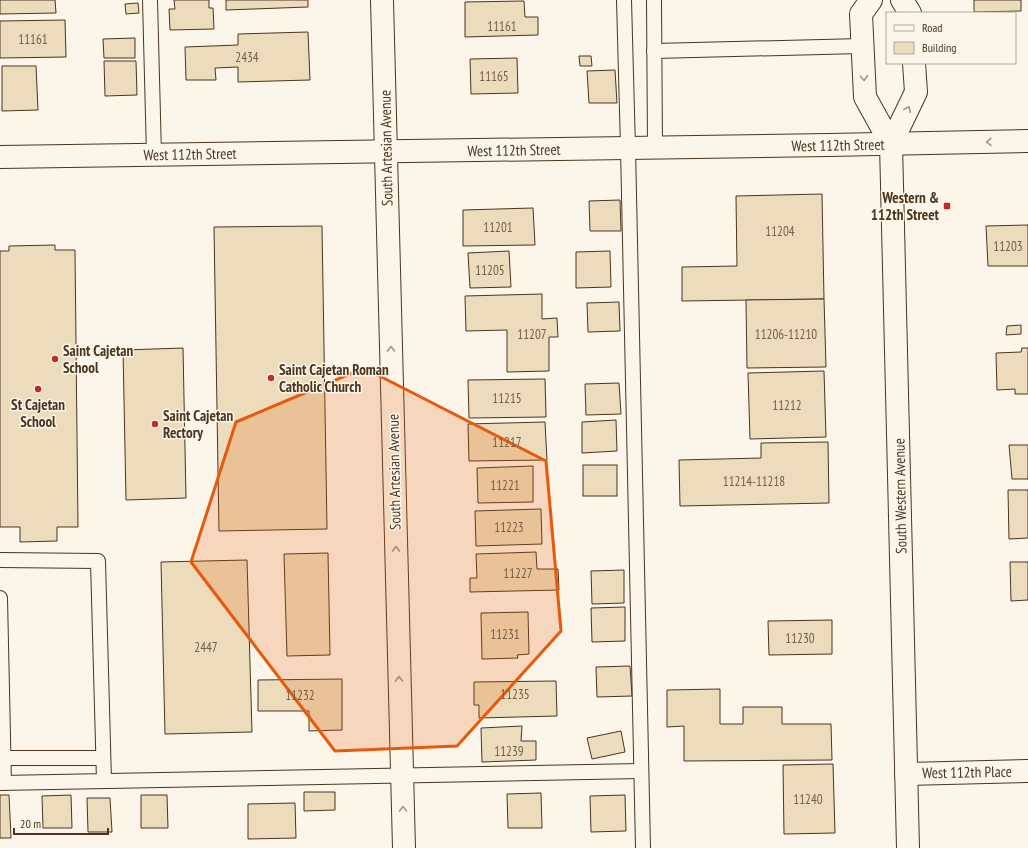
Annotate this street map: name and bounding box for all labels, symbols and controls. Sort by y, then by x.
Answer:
legend [886,12,1016,64]
house number: 11161 [487,18,517,35]
text: Road [922,20,942,35]
house number: 11161 [18,31,48,48]
text: Building [922,40,957,55]
house number: 2434 [235,49,259,66]
house number: 11165 [479,68,509,85]
one-way arrow [859,75,868,81]
street label: South Artesian Avenue [375,90,397,206]
one-way arrow [903,106,911,113]
street label: West 112th Street [791,135,885,155]
one-way arrow [986,138,992,146]
street label: West 112th Street [467,140,561,160]
street label: West 112th Street [143,144,237,164]
place label: Western & 112th Street [871,188,940,224]
marker: Western & 112th Street [942,201,952,211]
house number: 11201 [483,219,513,236]
house number: 11204 [765,223,795,240]
house number: 11203 [993,238,1023,255]
house number: 11205 [475,262,505,279]
house number: 11207 [517,326,547,343]
house number: 11206-11210 [755,326,817,343]
place label: Saint Cajetan School [63,341,133,377]
one-way arrow [387,346,395,352]
marker: Saint Cajetan School [50,354,60,364]
place label: Saint Cajetan Roman Catholic Church [279,360,389,396]
marker: Saint Cajetan Roman Catholic Church [266,373,276,383]
marker: St Cajetan School [33,384,43,394]
house number: 11215 [492,390,522,407]
place label: St Cajetan School [11,395,65,431]
house number: 11212 [772,397,802,414]
place label: Saint Cajetan Rectory [163,406,233,442]
street label: South Artesian Avenue [383,414,405,530]
marker: Saint Cajetan Rectory [150,419,160,429]
house number: 11217 [492,434,522,451]
street label: South Western Avenue [889,438,911,554]
house number: 11214-11218 [723,473,785,490]
house number: 11221 [490,477,520,494]
house number: 11223 [494,519,524,536]
one-way arrow [392,546,400,552]
house number: 11227 [503,565,533,582]
house number: 11231 [490,626,520,643]
house number: 11230 [785,630,815,647]
house number: 2447 [194,639,218,656]
one-way arrow [395,676,404,682]
house number: 11235 [500,686,530,703]
house number: 11232 [285,687,315,704]
house number: 11239 [494,743,524,760]
street label: West 112th Place [922,762,1012,782]
house number: 11240 [793,791,823,808]
one-way arrow [399,806,407,812]
scale bar [14,810,108,836]
text: 20 m [20,816,41,831]

